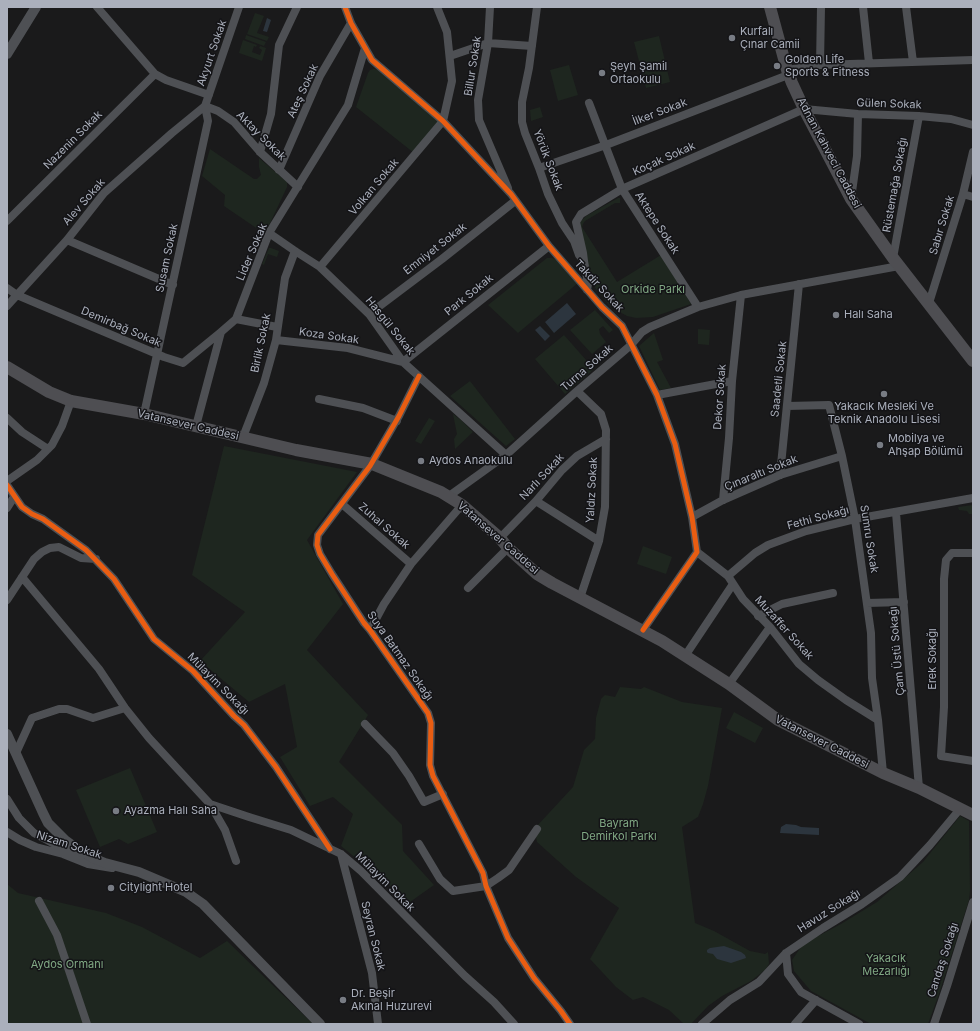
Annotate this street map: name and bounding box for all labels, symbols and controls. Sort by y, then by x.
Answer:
street label: Akyurt Sokak [194,18,230,88]
place label: Kurfalı Çınar Camii [740,25,800,51]
marker: Kurfalı Çınar Camii [727,33,737,43]
street label: Billur Sokak [462,35,484,97]
place label: Golden Life Sports & Fitness [785,53,870,79]
place label: Şeyh Şamil Ortaokulu [610,60,667,86]
marker: Golden Life Sports & Fitness [772,61,782,71]
street label: Ateş Sokak [285,62,321,120]
marker: Şeyh Şamil Ortaokulu [597,68,607,78]
street label: Adnan Kahveci Caddesi [794,95,864,211]
street label: İlker Sokak [631,96,689,128]
street label: Gülen Sokak [856,96,922,112]
street label: Nazenin Sokak [41,108,105,172]
street label: Aktay Sokak [234,109,288,163]
street label: Yörük Sokak [530,127,566,193]
street label: Rüstemağa Sokağı [880,136,910,234]
street label: Koçak Sokak [631,139,697,179]
street label: Volkan Sokak [346,156,402,218]
street label: Alev Sokak [60,176,108,228]
street label: Aktepe Sokak [632,189,682,257]
street label: Sabır Sokak [927,194,957,256]
street label: Emniyet Sokak [401,220,469,278]
street label: Lider Sokak [234,221,270,283]
street label: Susam Sokak [153,222,181,294]
street label: Takdir Sokak [571,257,627,315]
street label: Park Sokak [442,271,496,319]
park label: Orkide Parkı [621,283,685,297]
street label: Hasgül Sokak [363,294,417,358]
street label: Demirbağ Sokak [79,304,163,350]
place label: Halı Saha [844,308,893,322]
marker: Halı Saha [831,310,841,320]
street label: Birlik Sokak [248,312,274,374]
street label: Koza Sokak [298,325,360,347]
street label: Saadetli Sokak [768,340,790,418]
street label: Turna Sokak [558,342,616,394]
street label: Dekor Sokak [711,364,729,430]
marker: Yakacık Mesleki Ve Teknik Anadolu Lisesi [879,389,889,399]
place label: Yakacık Mesleki Ve Teknik Anadolu Lisesi [828,400,940,426]
street label: Vatansever Caddesi [136,407,240,443]
place label: Mobilya ve Ahşap Bölümü [888,432,963,458]
marker: Mobilya ve Ahşap Bölümü [875,440,885,450]
street label: Narlı Sokak [517,451,567,503]
street label: Çınaraltı Sokak [722,452,800,494]
place label: Aydos Anaokulu [429,454,513,468]
marker: Aydos Anaokulu [416,456,426,466]
street label: Yaldız Sokak [584,457,600,523]
street label: Vatansever Caddesi [455,499,541,577]
street label: Zuhal Sokak [356,500,412,552]
street label: Fethi Sokağı [786,503,850,533]
street label: Sumru Sokak [857,504,881,574]
street label: Muzaffer Sokak [752,593,816,663]
street label: Çam Üstü Sokağı [887,606,907,696]
street label: Suya Batmaz Sokağı [364,609,436,703]
street label: Erek Sokağı [926,628,940,690]
street label: Mülayim Sokağı [184,650,252,718]
street label: Vatansever Caddesi [773,713,871,771]
place label: Ayazma Halı Saha [124,804,217,818]
marker: Ayazma Halı Saha [111,806,121,816]
park label: Bayram Demirkol Parkı [581,817,657,843]
street label: Nizam Sokak [35,828,103,862]
street label: Mülayim Sokak [353,850,417,914]
place label: Citylight Hotel [119,881,192,895]
marker: Citylight Hotel [106,883,116,893]
street label: Havuz Sokağı [795,887,863,935]
street label: Seyran Sokak [358,900,388,972]
street label: Candaş Sokağı [925,921,961,999]
park label: Yakacık Mezarlığı [862,952,910,978]
park label: Aydos Ormanı [31,958,103,972]
place label: Dr. Beşir Akınal Huzurevi [351,987,432,1013]
marker: Dr. Beşir Akınal Huzurevi [338,995,348,1005]

